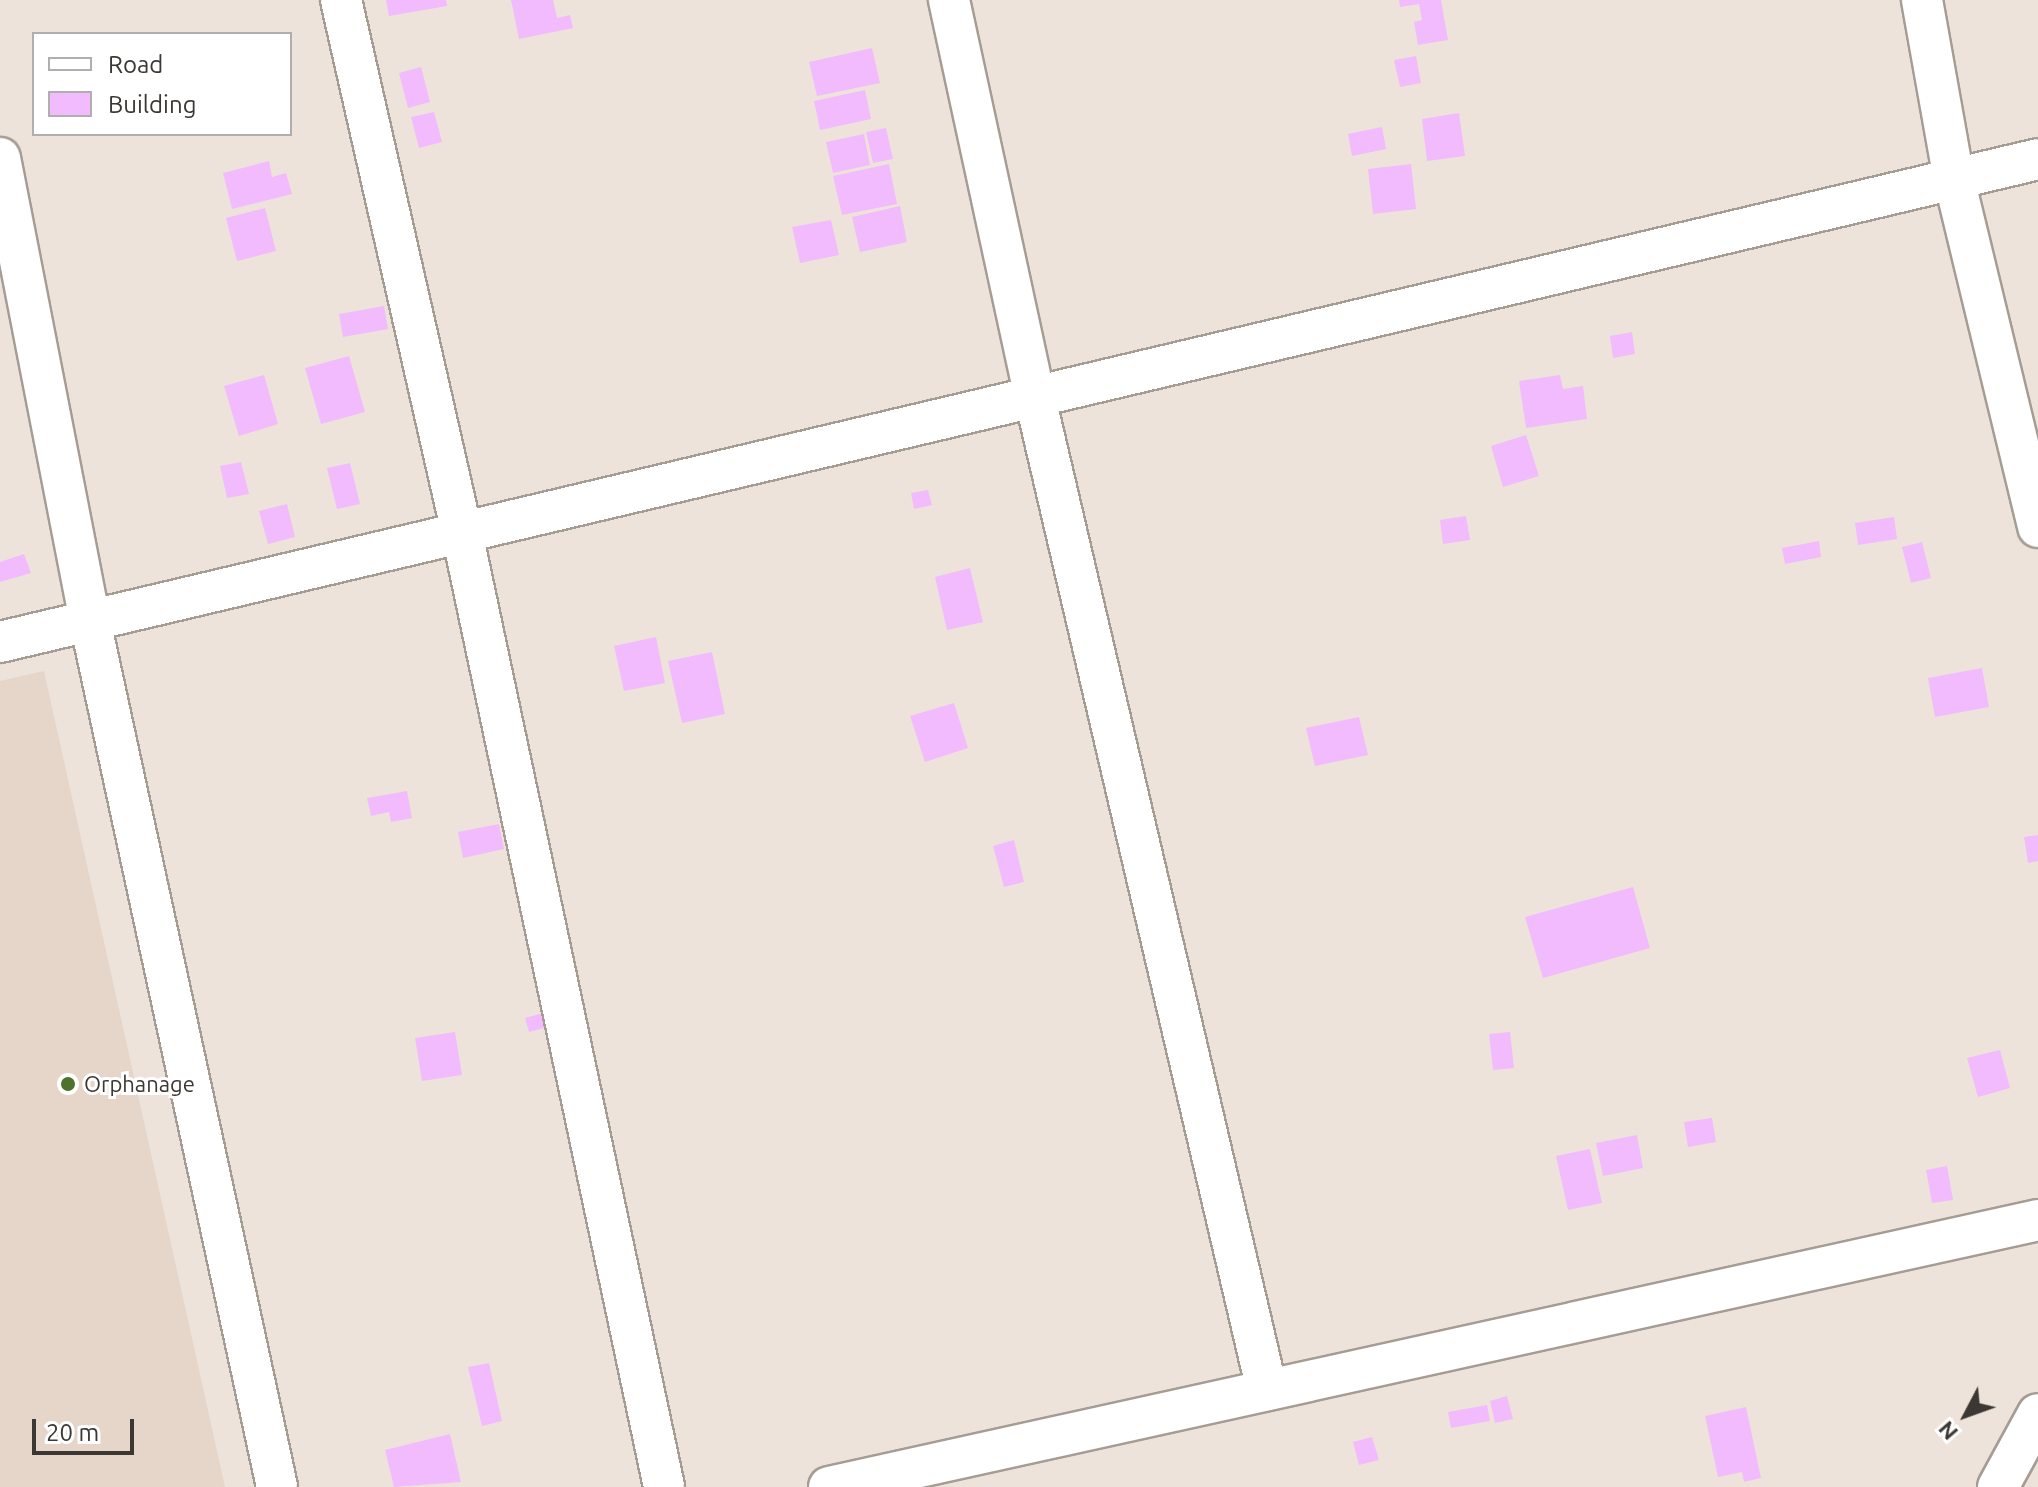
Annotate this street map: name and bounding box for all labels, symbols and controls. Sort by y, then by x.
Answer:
legend [32,32,292,136]
text: Road [108,51,163,78]
text: Building [108,91,196,118]
place label: Orphanage [84,1071,195,1097]
marker: Orphanage [59,1075,77,1093]
north arrow [1926,1375,2006,1455]
scale bar [36,1403,138,1453]
text: N [1933,1417,1962,1445]
text: 20 m [46,1419,99,1446]

